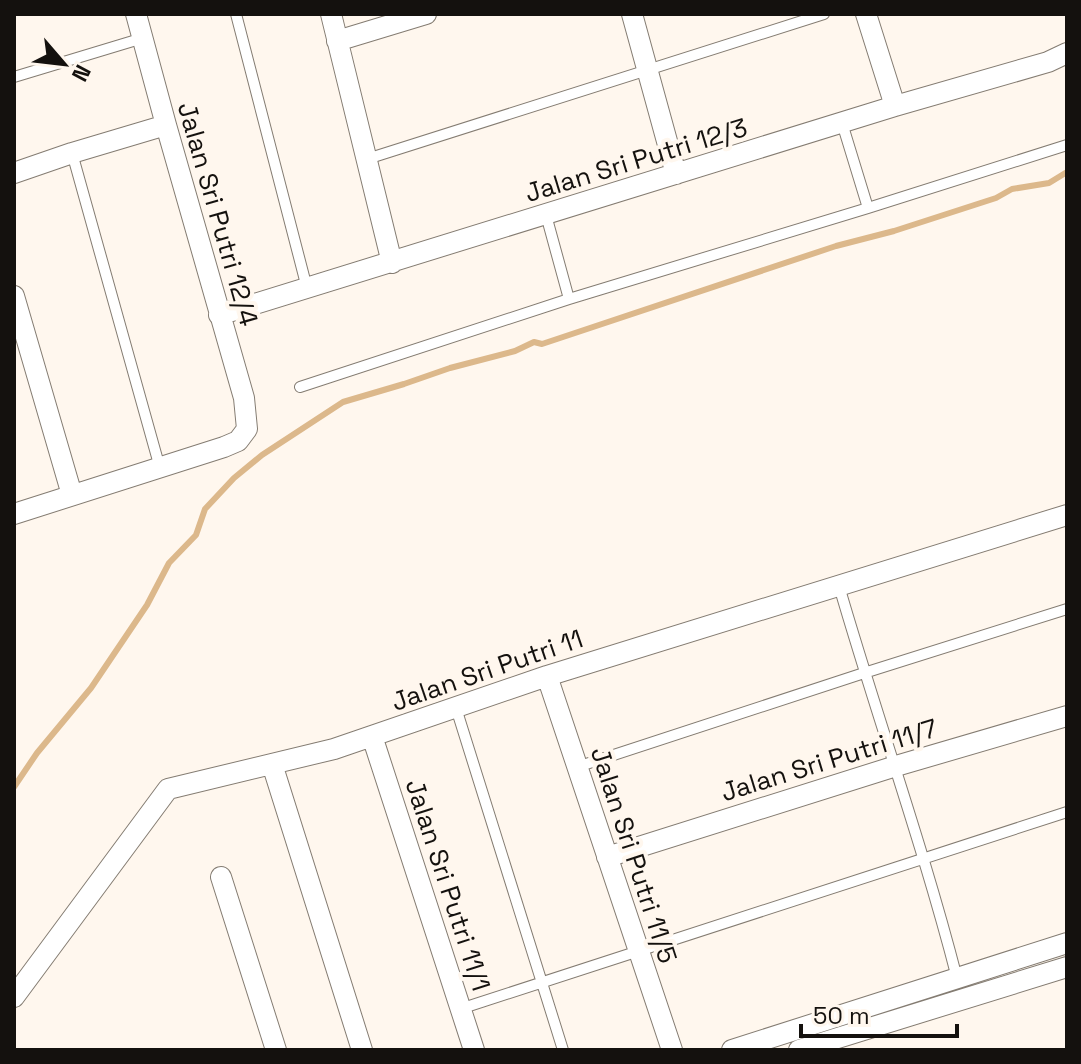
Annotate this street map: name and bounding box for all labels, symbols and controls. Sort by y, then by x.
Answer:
north arrow [24,24,104,104]
text: N [66,60,97,86]
street label: Jalan Sri Putri 12/4 [170,98,266,330]
street label: Jalan Sri Putri 12/3 [521,110,751,210]
street label: Jalan Sri Putri 11 [387,621,587,719]
street label: Jalan Sri Putri 11/7 [717,711,941,809]
street label: Jalan Sri Putri 11/5 [583,742,685,968]
street label: Jalan Sri Putri 11/1 [398,775,498,995]
scale bar [801,988,957,1038]
text: 50 m [813,1000,870,1031]

